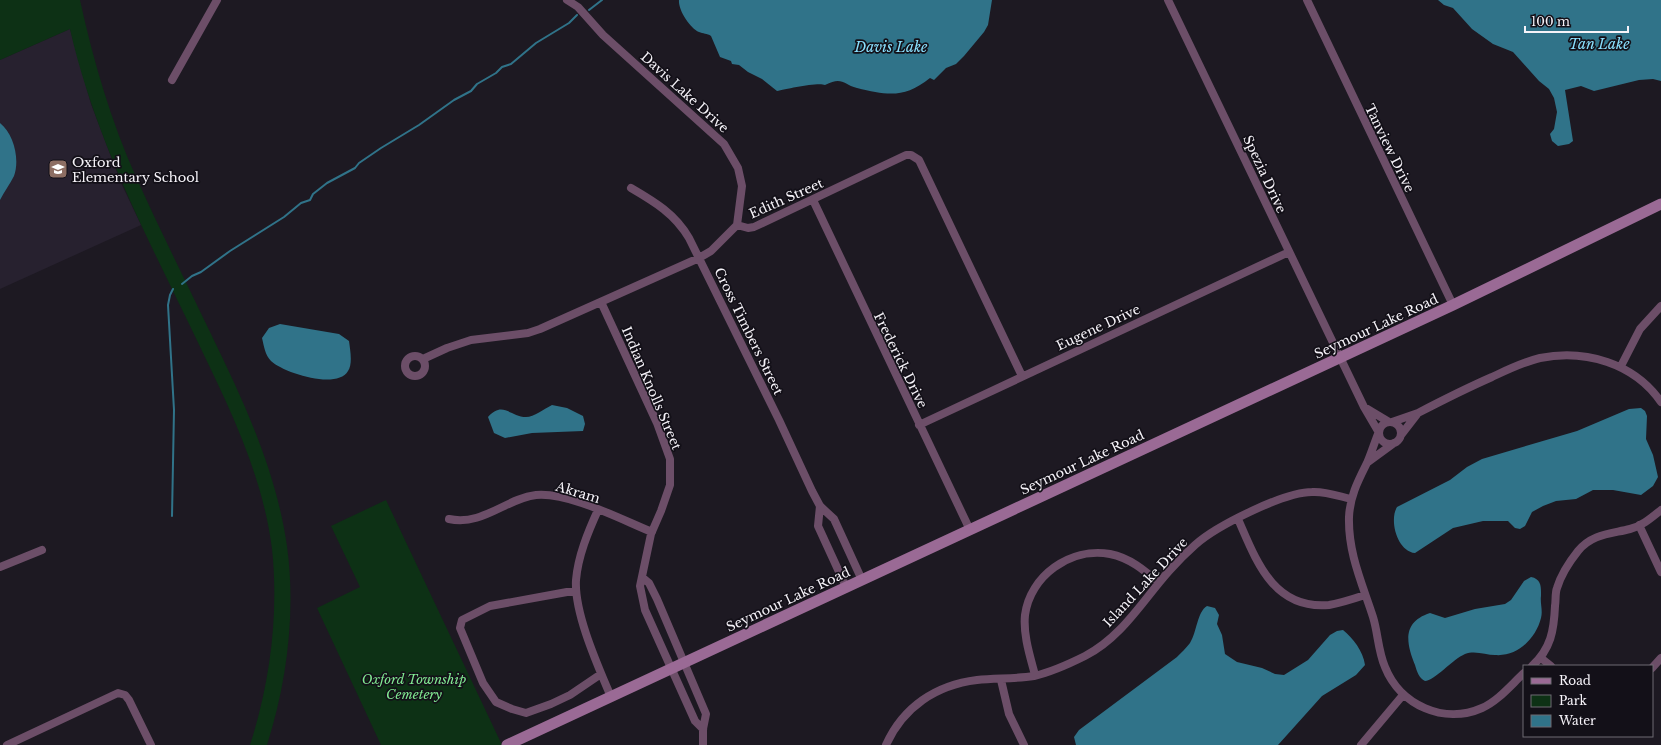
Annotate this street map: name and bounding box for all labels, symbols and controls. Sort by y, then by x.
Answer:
scale bar [1525,8,1628,34]
text: 100 m [1531,14,1570,29]
water label: Tan Lake [1568,35,1630,53]
water label: Davis Lake [854,38,928,56]
street label: Davis Lake Drive [637,48,732,136]
street label: Tanview Drive [1361,101,1418,195]
street label: Spezia Drive [1239,132,1290,216]
place label: Oxford Elementary School [72,154,199,186]
school or university icon: Oxford Elementary School [47,158,69,180]
street label: Edith Street [747,175,826,222]
street label: Cross Timbers Street [710,265,787,398]
street label: Seymour Lake Road [1312,290,1441,363]
street label: Eugene Drive [1054,301,1143,354]
street label: Frederick Drive [870,309,931,411]
street label: Indian Knolls Street [618,324,685,452]
street label: Seymour Lake Road [1018,426,1147,499]
street label: Akram [553,477,602,507]
street label: Island Lake Drive [1099,534,1191,631]
street label: Seymour Lake Road [724,563,853,636]
legend [1523,665,1653,737]
park label: Oxford Township Cemetery [362,671,466,703]
text: Road [1559,673,1591,688]
text: Park [1559,693,1587,708]
text: Water [1558,713,1596,728]

